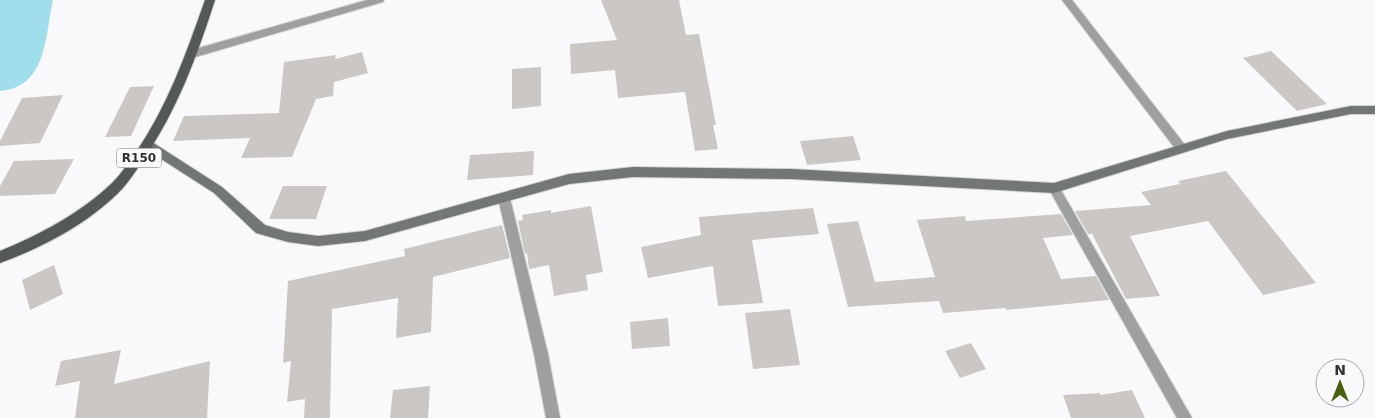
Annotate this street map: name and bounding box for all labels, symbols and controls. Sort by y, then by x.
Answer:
road number: R150 [116,148,162,168]
north arrow [1315,358,1365,408]
text: N [1334,362,1346,378]

